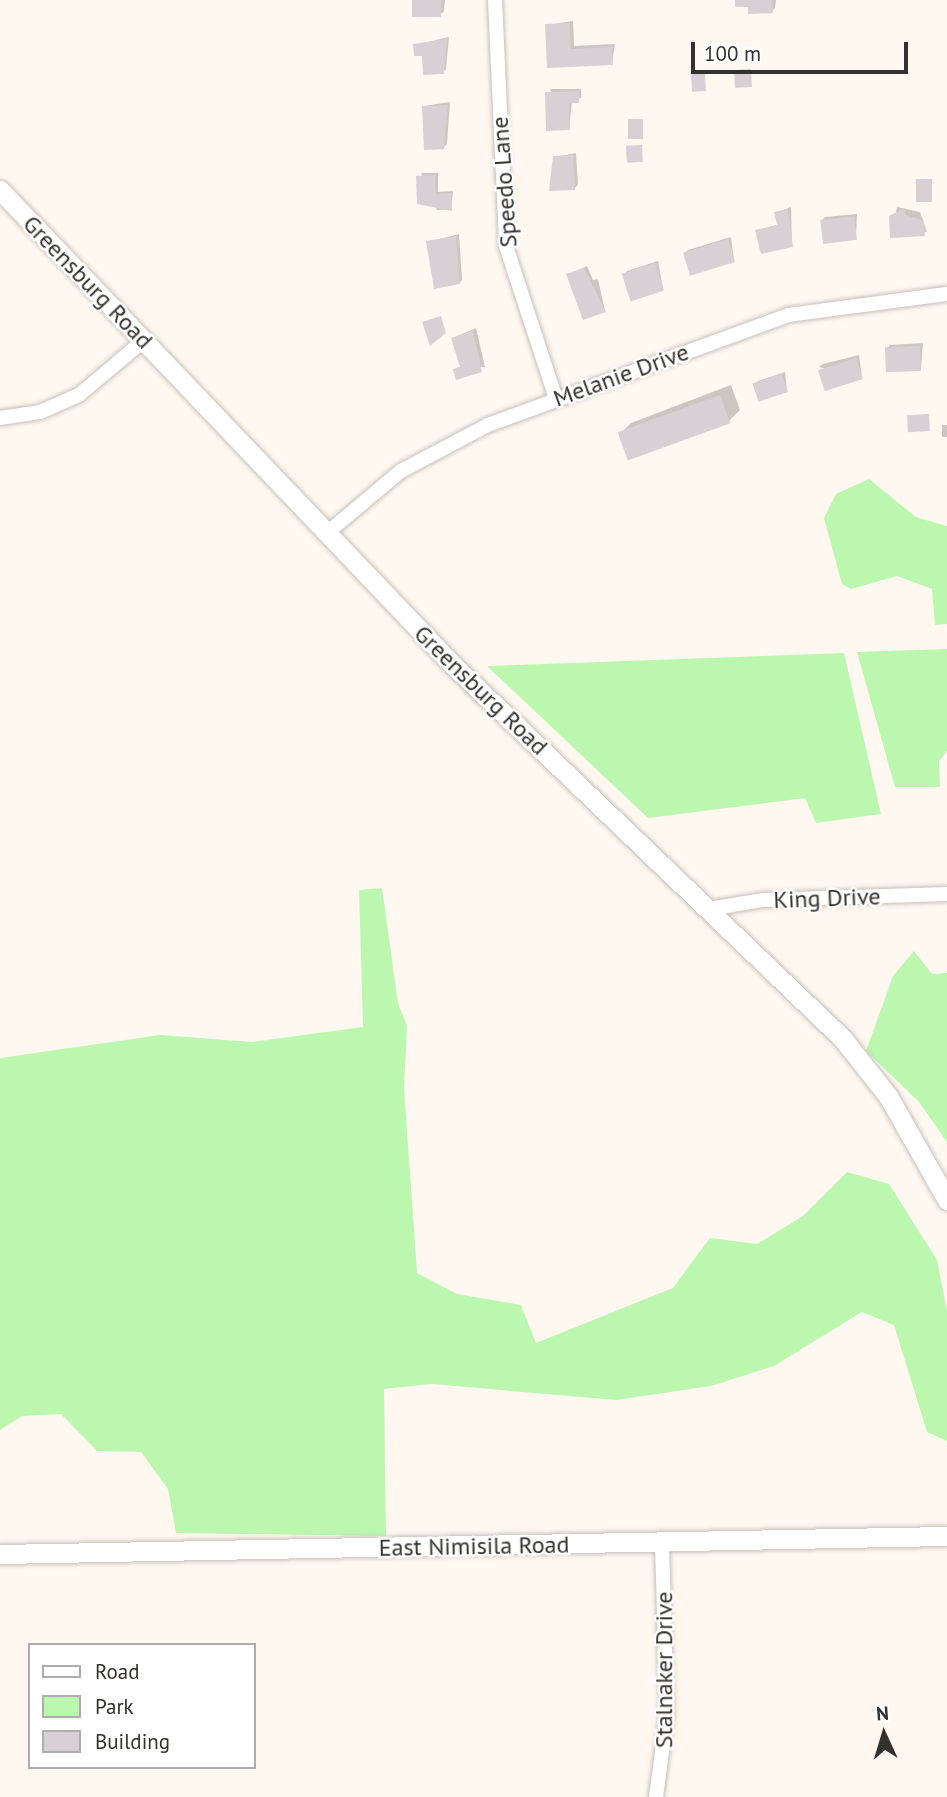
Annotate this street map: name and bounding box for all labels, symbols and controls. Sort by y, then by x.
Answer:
scale bar [695,28,912,72]
text: 100 m [704,40,761,67]
street label: Speedo Lane [485,116,523,248]
street label: Greensburg Road [17,209,159,355]
street label: Melanie Drive [549,337,693,413]
street label: Greensburg Road [408,619,554,761]
street label: King Drive [773,882,881,914]
street label: East Nimisila Road [378,1530,570,1562]
street label: Stalnaker Drive [650,1592,678,1748]
legend [28,1643,256,1769]
text: Road [95,1658,139,1685]
text: Park [95,1693,134,1720]
north arrow [849,1699,919,1769]
text: N [875,1701,890,1725]
text: Building [95,1728,170,1755]

